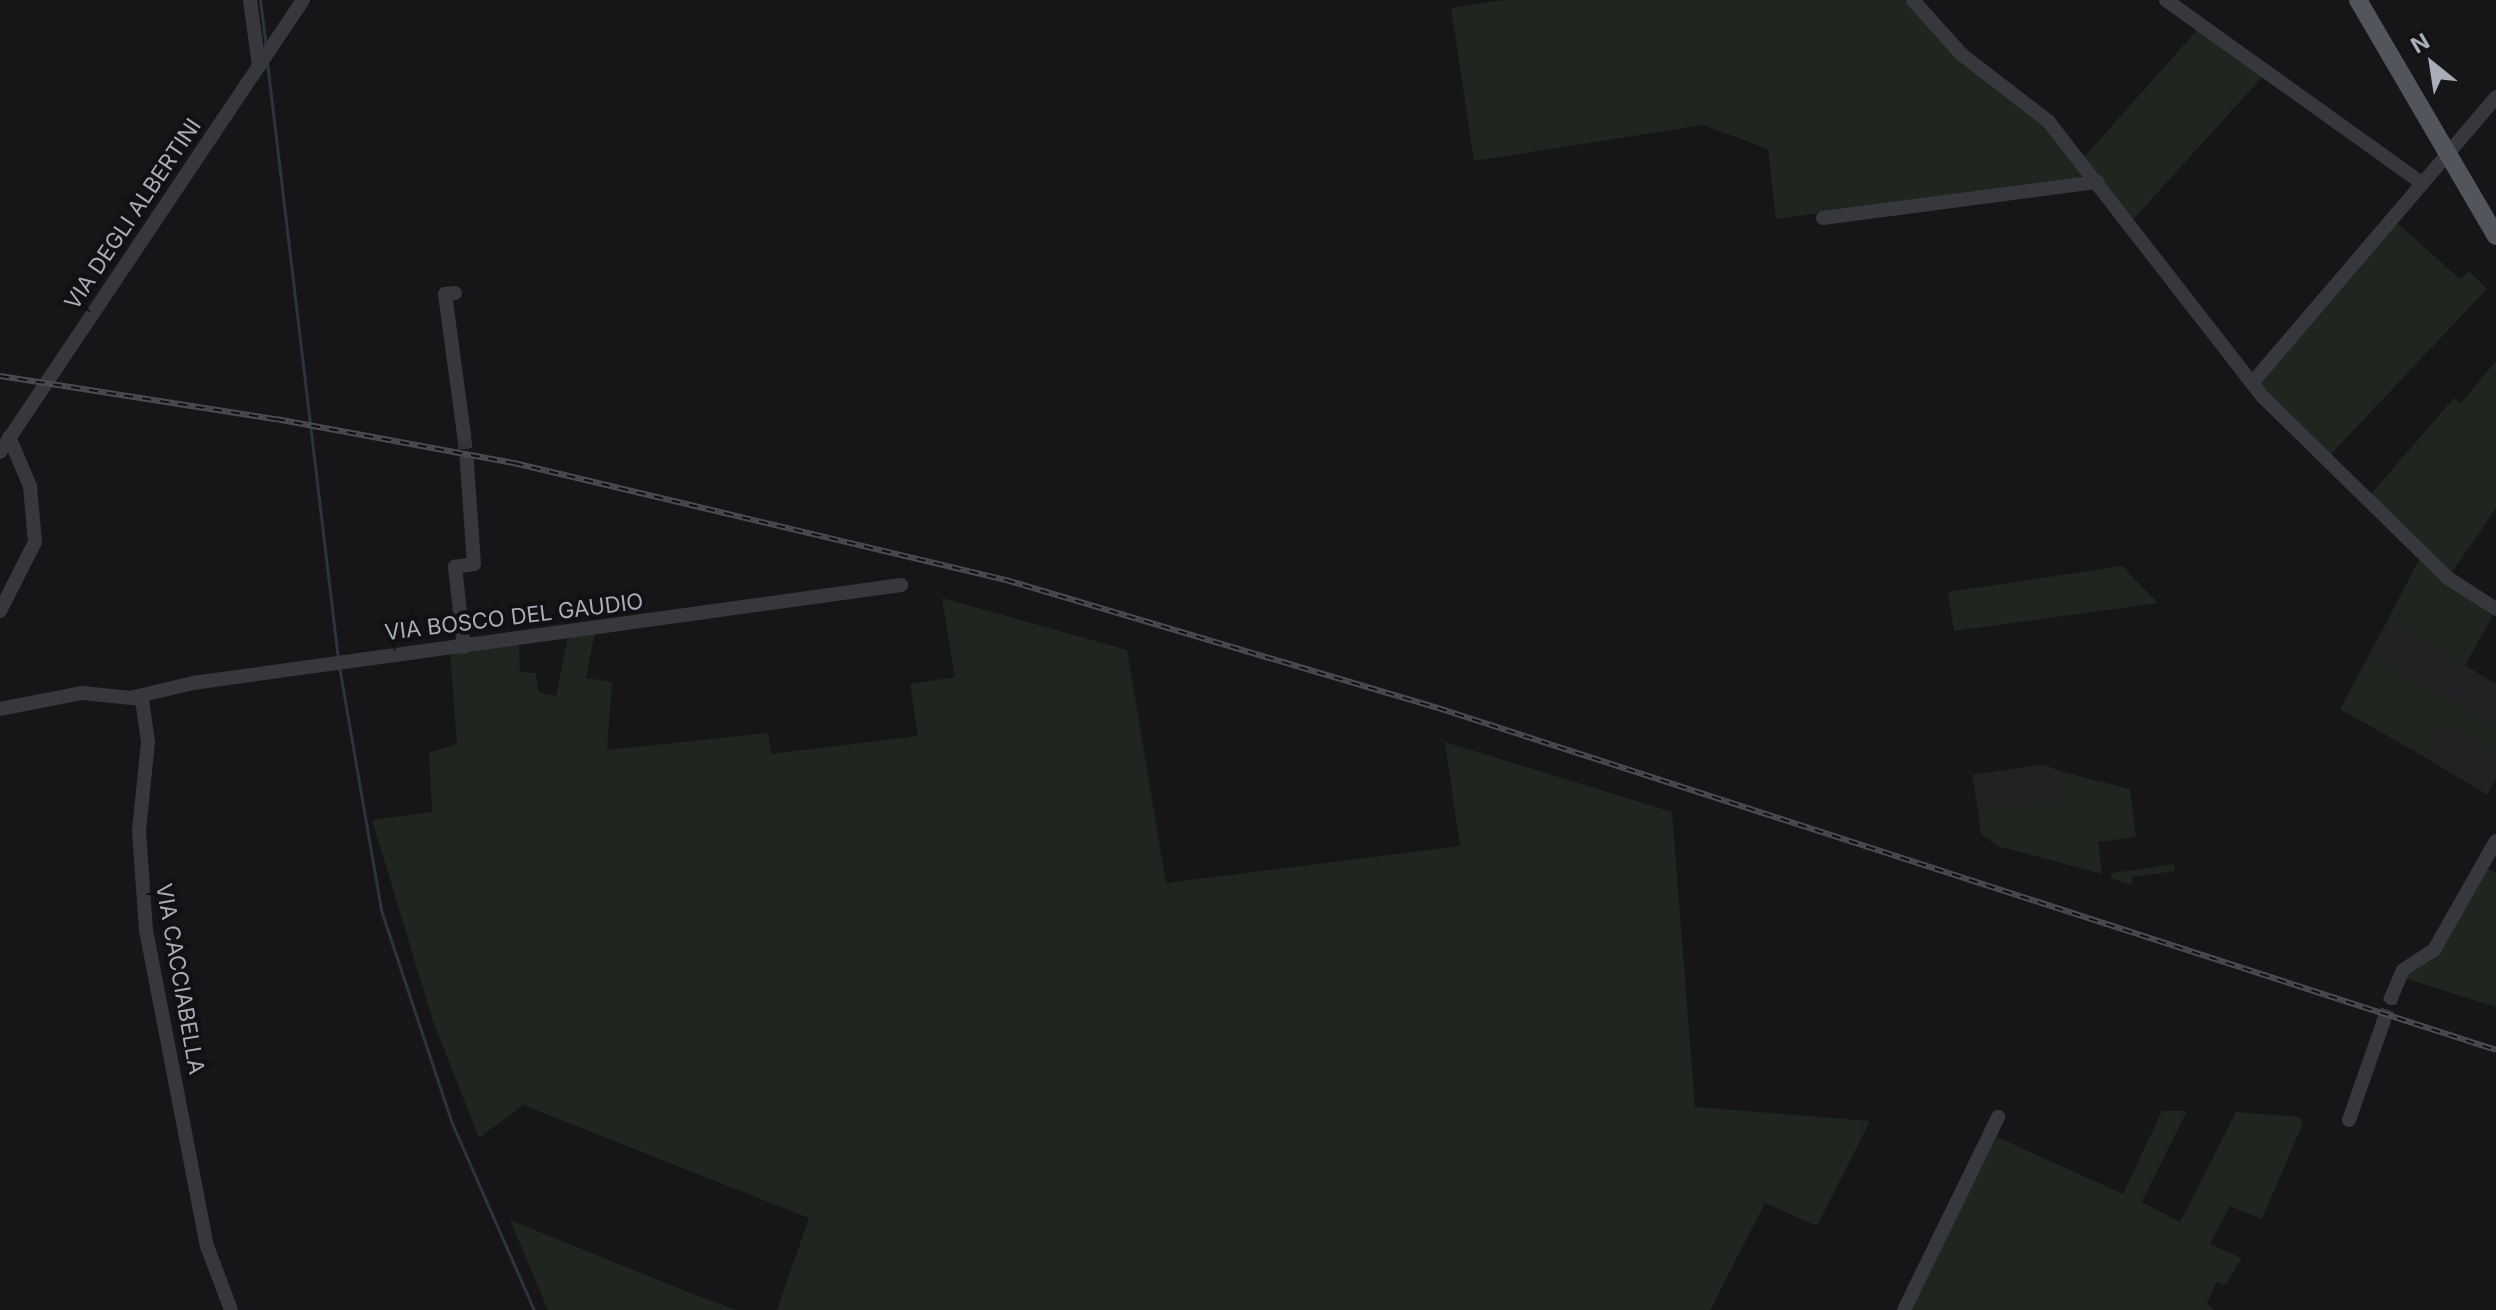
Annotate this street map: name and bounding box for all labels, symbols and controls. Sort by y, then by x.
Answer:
north arrow [2392,24,2472,104]
text: N [2406,28,2434,59]
street label: VIA DEGLI ALBERTINI [59,114,207,314]
street label: VIA BOSCO DEL GAUDIO [383,588,645,646]
street label: VIA CACCIABELLA [150,881,210,1077]

